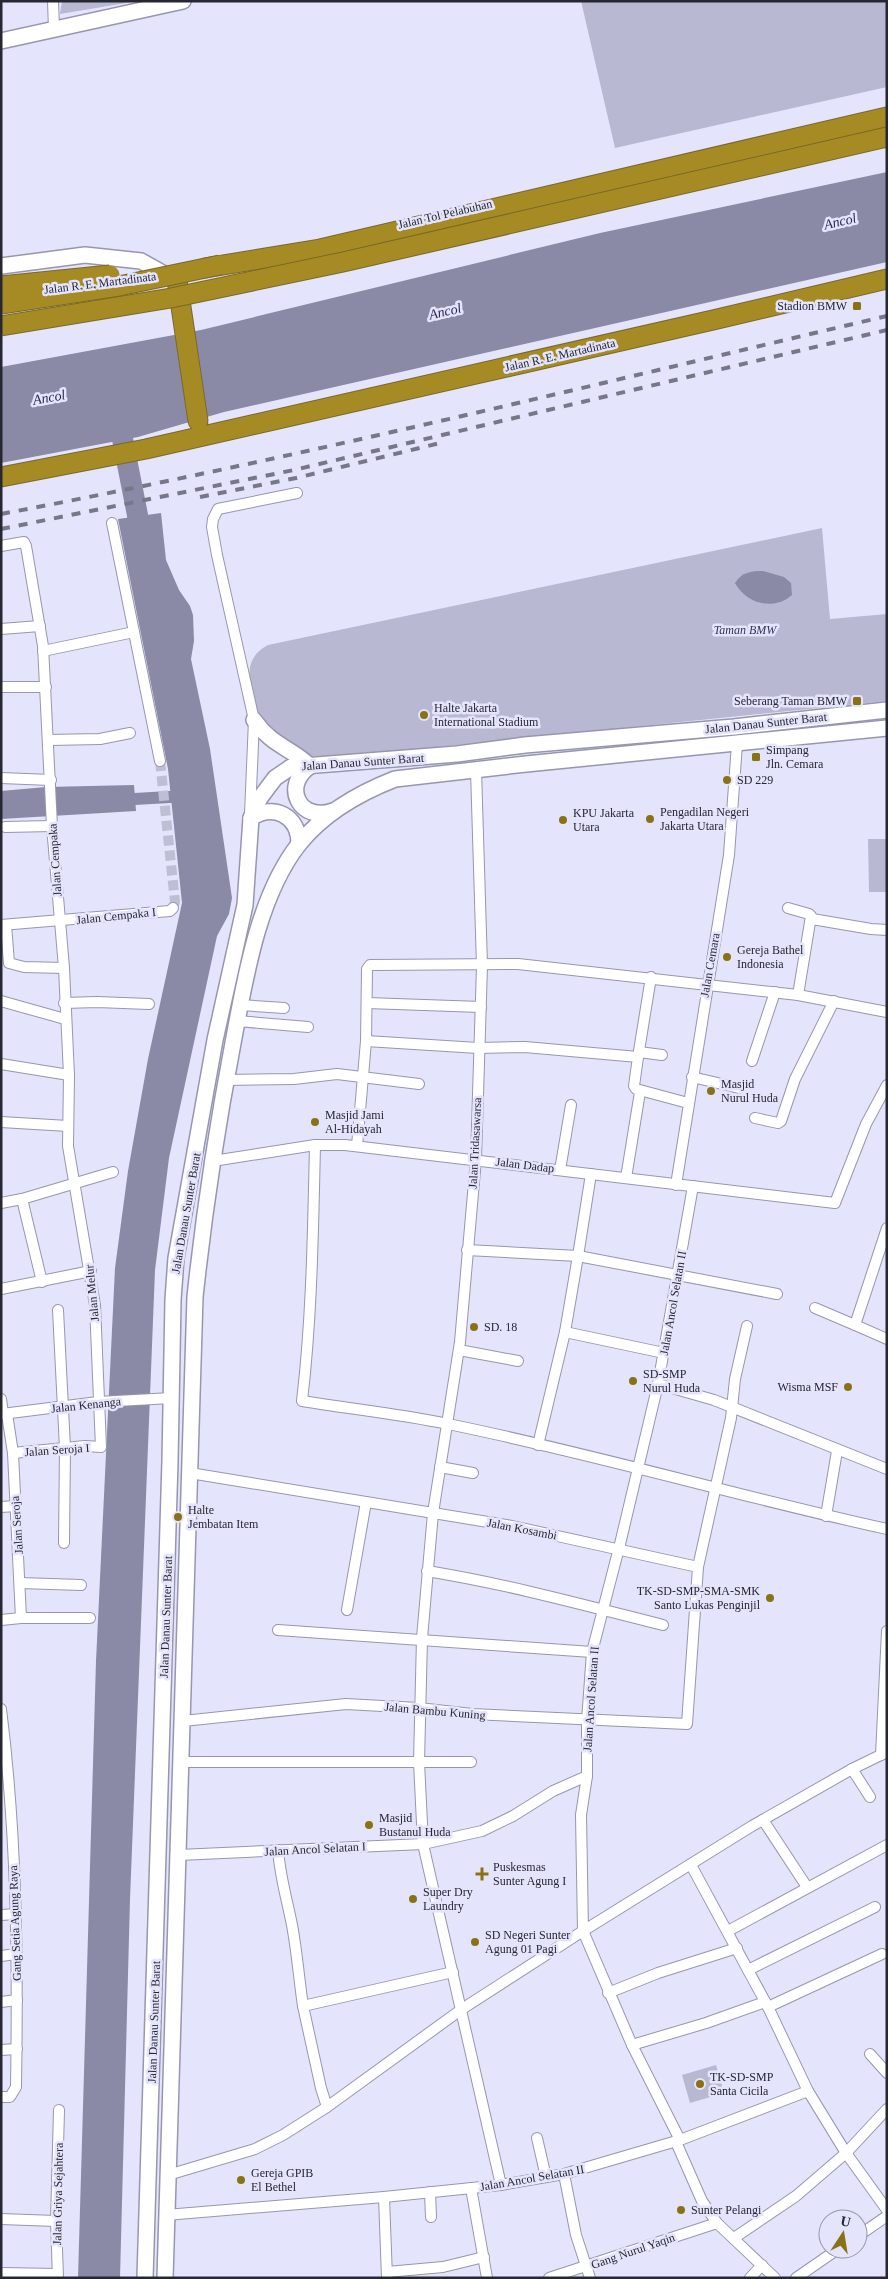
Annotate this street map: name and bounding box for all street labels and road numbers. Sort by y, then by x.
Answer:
street label: Jalan Tol Pelabuhan [397,196,493,232]
street label: Jalan R. E. Martadinata [43,269,158,297]
street label: Jalan R. E. Martadinata [503,335,617,375]
street label: Jalan Danau Sunter Barat [704,710,828,736]
street label: Jalan Danau Sunter Barat [302,751,425,773]
street label: Jalan Cempaka [45,822,65,897]
street label: Jalan Cempaka I [76,905,157,927]
street label: Jalan Cemara [697,931,723,998]
street label: Jalan Tridasawarsa [466,1097,484,1189]
street label: Jalan Danau Sunter Barat [168,1151,204,1274]
street label: Jalan Dadap [495,1154,555,1176]
street label: Jalan Ancol Selatan II [657,1250,689,1356]
street label: Jalan Melur [82,1264,102,1322]
street label: Jalan Kenanga [50,1394,122,1416]
street label: Jalan Seroja I [24,1441,90,1459]
street label: Jalan Seroja [8,1495,26,1555]
street label: Jalan Kosambi [486,1515,559,1543]
street label: Jalan Danau Sunter Barat [157,1555,175,1678]
street label: Jalan Ancol Selatan II [580,1646,602,1752]
street label: Jalan Bambu Kuning [384,1700,486,1722]
street label: Jalan Ancol Selatan I [264,1839,366,1859]
street label: Gang Setia Agung Raya [6,1864,24,1981]
street label: Jalan Danau Sunter Barat [145,1960,163,2083]
street label: Jalan Griya Sejahtera [50,2142,66,2245]
street label: Jalan Ancol Selatan II [479,2162,585,2194]
street label: Gang Nurul Yaqin [589,2230,677,2272]

